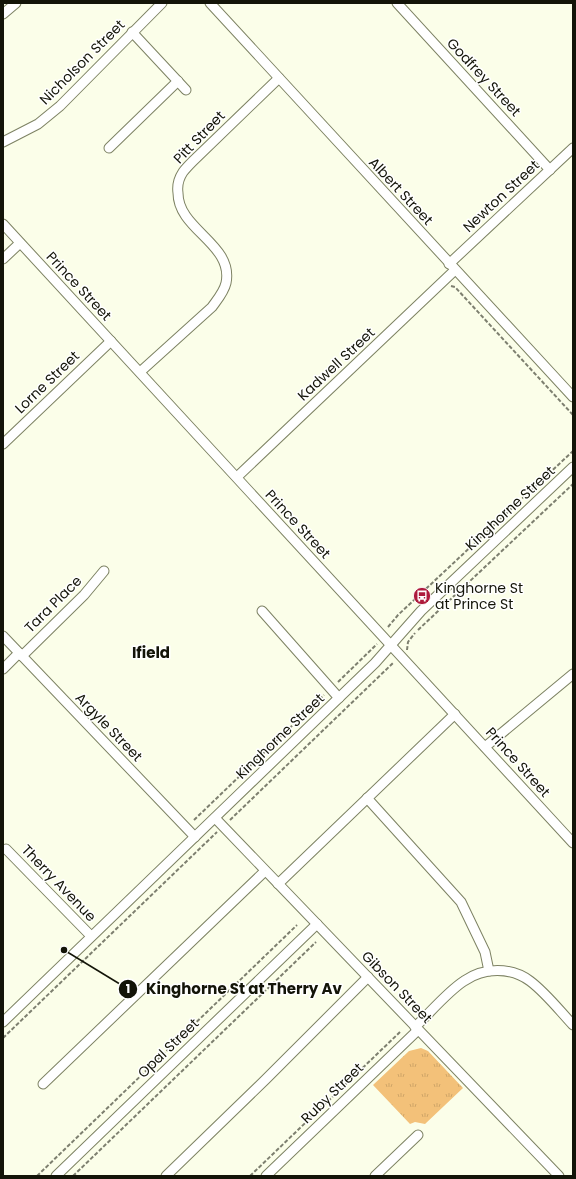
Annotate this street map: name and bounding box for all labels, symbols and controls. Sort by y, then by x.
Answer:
street label: Nicholson Street [35,15,129,109]
street label: Godfrey Street [442,33,526,121]
street label: Pitt Street [169,106,229,168]
street label: Albert Street [364,153,438,229]
street label: Newton Street [458,155,544,237]
street label: Prince Street [42,247,116,325]
street label: Kadwell Street [293,323,379,405]
street label: Lorne Street [10,346,84,418]
street label: Kinghorne Street [461,461,559,555]
street label: Prince Street [261,485,335,563]
street label: Tara Place [20,571,86,637]
place label: Kinghorne St at Prince St [435,578,523,614]
bus stop icon: Kinghorne St at Prince St [412,586,432,606]
district label: Ifield [132,642,170,663]
street label: Argyle Street [71,688,147,766]
street label: Kinghorne Street [231,689,329,783]
street label: Prince Street [481,723,555,801]
street label: Therry Avenue [17,840,101,926]
street label: Gibson Street [357,946,437,1028]
callout: Kinghorne St at Therry Av [118,976,350,1003]
text: Kinghorne St at Therry Av [146,978,343,999]
text: 1 [126,980,130,997]
street label: Opal Street [133,1014,203,1082]
street label: Ruby Street [296,1058,368,1128]

